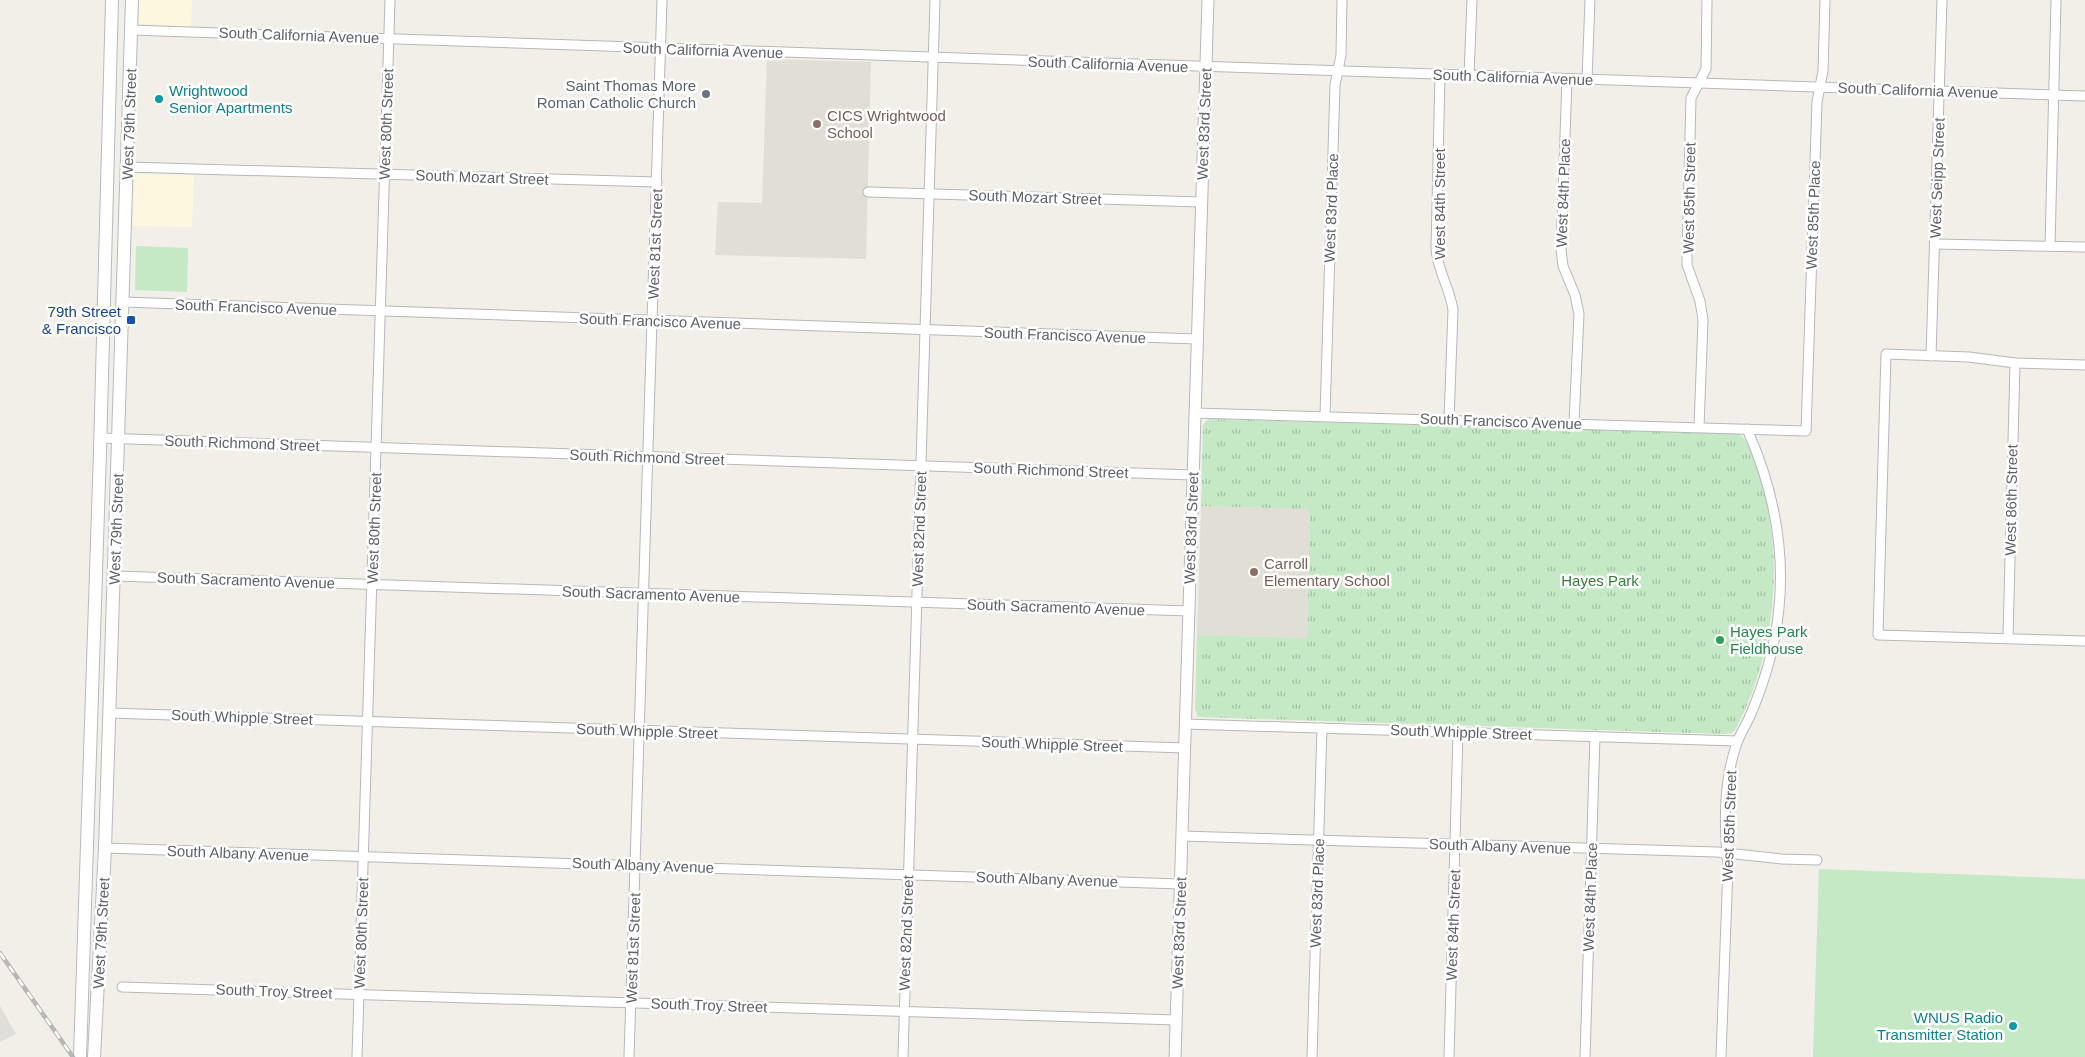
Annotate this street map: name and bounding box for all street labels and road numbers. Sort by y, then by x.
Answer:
street label: South California Avenue [218,24,380,46]
street label: South California Avenue [622,39,784,61]
street label: South California Avenue [1027,53,1189,75]
street label: South California Avenue [1432,66,1594,88]
street label: West 79th Street [119,67,139,180]
street label: West 80th Street [376,67,396,180]
street label: West 83rd Street [1194,67,1214,180]
street label: South California Avenue [1837,79,1999,101]
street label: West Seipp Street [1926,117,1948,239]
street label: West 84th Place [1553,138,1573,248]
street label: West 85th Street [1680,141,1698,254]
street label: West 84th Street [1431,147,1448,260]
street label: West 83rd Place [1321,153,1341,263]
street label: West 85th Place [1803,160,1823,270]
street label: South Mozart Street [415,166,550,188]
street label: South Mozart Street [968,186,1103,208]
street label: West 81st Street [645,188,665,300]
street label: South Francisco Avenue [175,296,337,318]
street label: South Francisco Avenue [579,310,741,332]
street label: South Francisco Avenue [984,324,1146,346]
street label: South Francisco Avenue [1420,410,1582,432]
street label: South Richmond Street [164,432,321,454]
street label: West 86th Street [2002,443,2020,556]
street label: South Richmond Street [569,446,726,468]
street label: South Richmond Street [973,459,1130,481]
street label: West 82nd Street [908,470,930,587]
street label: West 80th Street [364,471,384,584]
street label: West 83rd Street [1181,471,1201,584]
street label: West 79th Street [106,472,126,585]
street label: South Sacramento Avenue [157,568,335,592]
street label: South Sacramento Avenue [562,582,740,606]
street label: South Sacramento Avenue [967,595,1145,619]
street label: South Whipple Street [171,706,314,728]
street label: South Whipple Street [576,720,719,742]
street label: South Whipple Street [1390,721,1533,743]
street label: South Whipple Street [981,733,1124,755]
street label: West 85th Street [1719,769,1739,882]
street label: South Albany Avenue [1429,835,1571,857]
street label: West 83rd Place [1307,838,1327,948]
street label: South Albany Avenue [167,842,309,864]
street label: West 84th Place [1580,842,1600,952]
street label: South Albany Avenue [572,854,714,876]
street label: South Albany Avenue [976,868,1118,890]
street label: West 84th Street [1443,868,1463,981]
street label: West 82nd Street [895,874,917,991]
street label: West 79th Street [90,876,112,989]
street label: West 80th Street [351,876,371,989]
street label: West 83rd Street [1169,876,1189,989]
street label: West 81st Street [623,892,643,1004]
street label: South Troy Street [215,980,333,1002]
street label: South Troy Street [650,994,768,1016]

